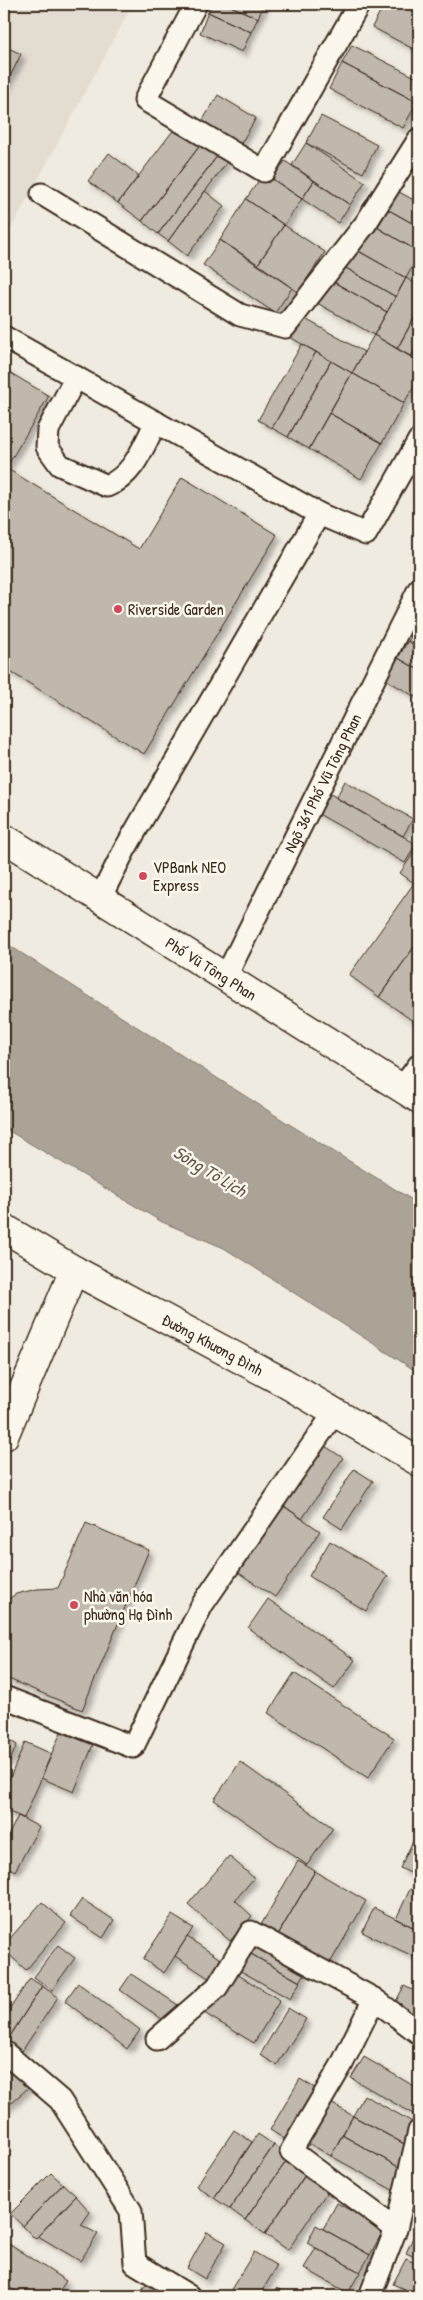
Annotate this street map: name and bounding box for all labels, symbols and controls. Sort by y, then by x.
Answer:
place label: Riverside Garden [128,598,224,620]
marker: Riverside Garden [112,603,124,615]
street label: Ngõ 361 Phố Vũ Tông Phan [278,710,366,856]
place label: VPBank NEO Express [153,856,226,896]
marker: VPBank NEO Express [137,870,149,882]
street label: Phố Vũ Tông Phan [162,932,261,1005]
water label: Sông Tô Lịch [169,1139,252,1203]
street label: Đường Khương Đình [158,1308,268,1381]
place label: Nhà văn hóa phường Hạ Đình [84,1585,173,1625]
marker: Nhà văn hóa phường Hạ Đình [68,1599,80,1611]

